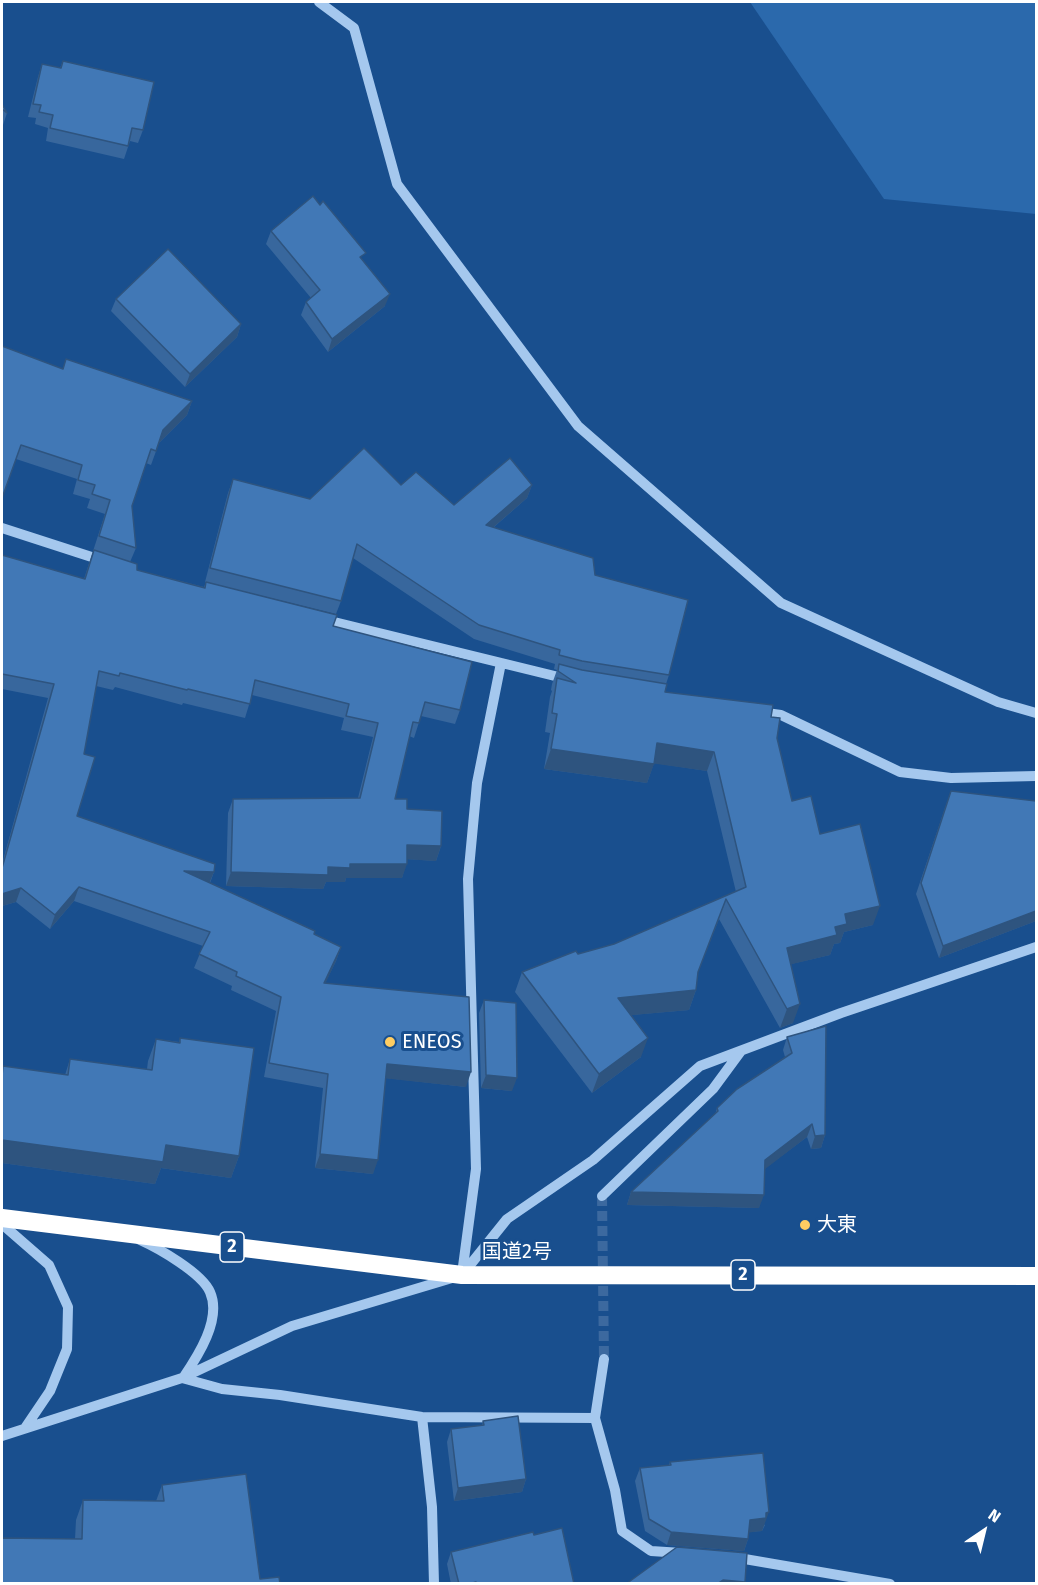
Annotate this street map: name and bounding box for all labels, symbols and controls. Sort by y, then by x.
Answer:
place label: ENEOS [402,1030,462,1054]
marker: ENEOS [383,1035,397,1049]
place label: 大東 [817,1213,857,1237]
marker: 大東 [798,1218,812,1232]
road number: 2 [220,1232,244,1262]
street label: 国道2号 [482,1240,552,1264]
road number: 2 [731,1260,755,1290]
north arrow [954,1501,1014,1561]
text: N [985,1505,1004,1527]

